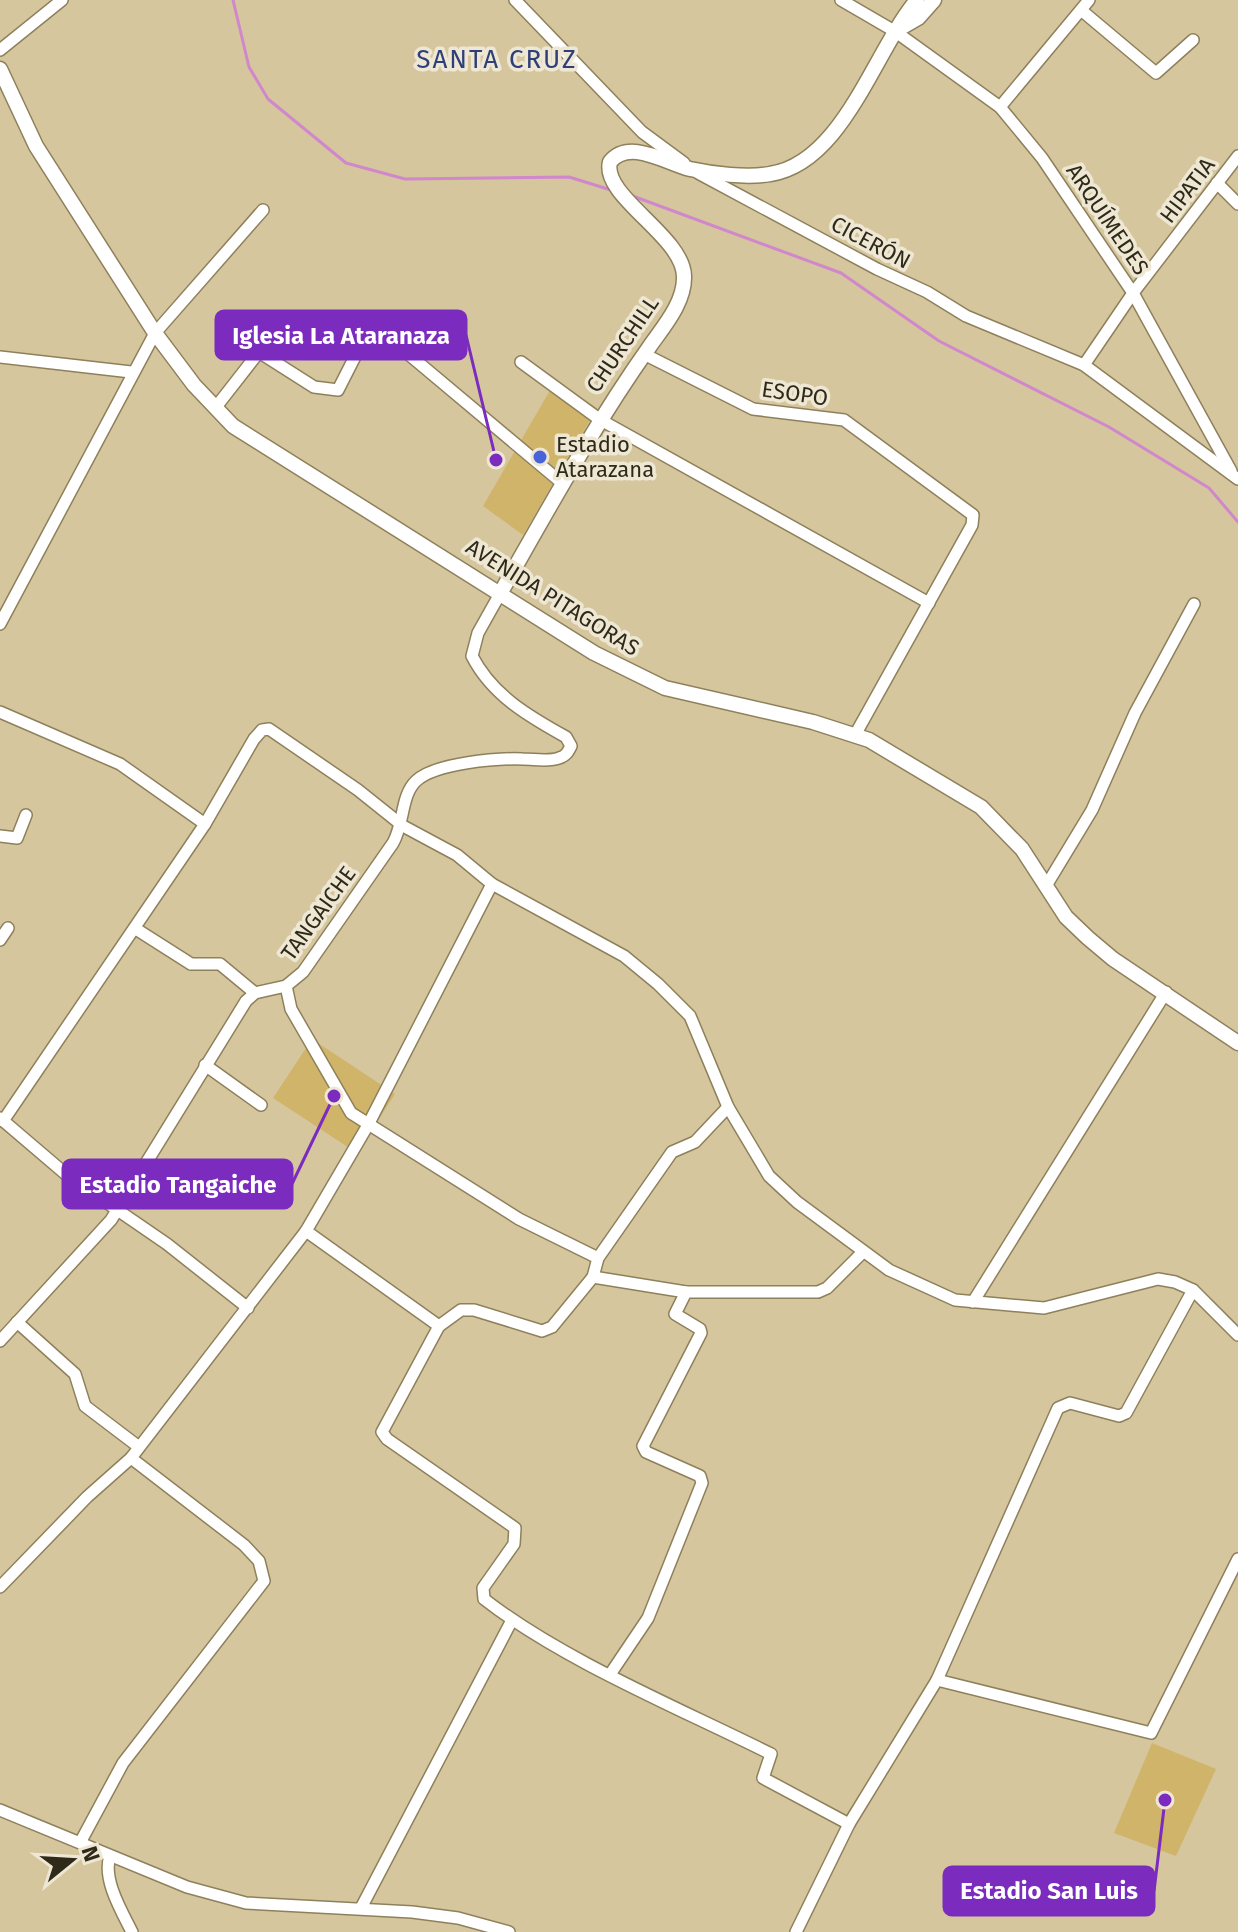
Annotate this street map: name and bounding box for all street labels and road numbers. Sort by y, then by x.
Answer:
street label: HIPATIA [1154,152,1221,228]
street label: ARQUÍMEDES [1060,158,1155,280]
street label: CICERÓN [826,210,915,275]
street label: CHURCHILL [580,291,665,398]
street label: ESOPO [760,375,830,412]
street label: AVENIDA PITAGORAS [461,533,644,662]
street label: TANGAICHE [275,861,362,966]

